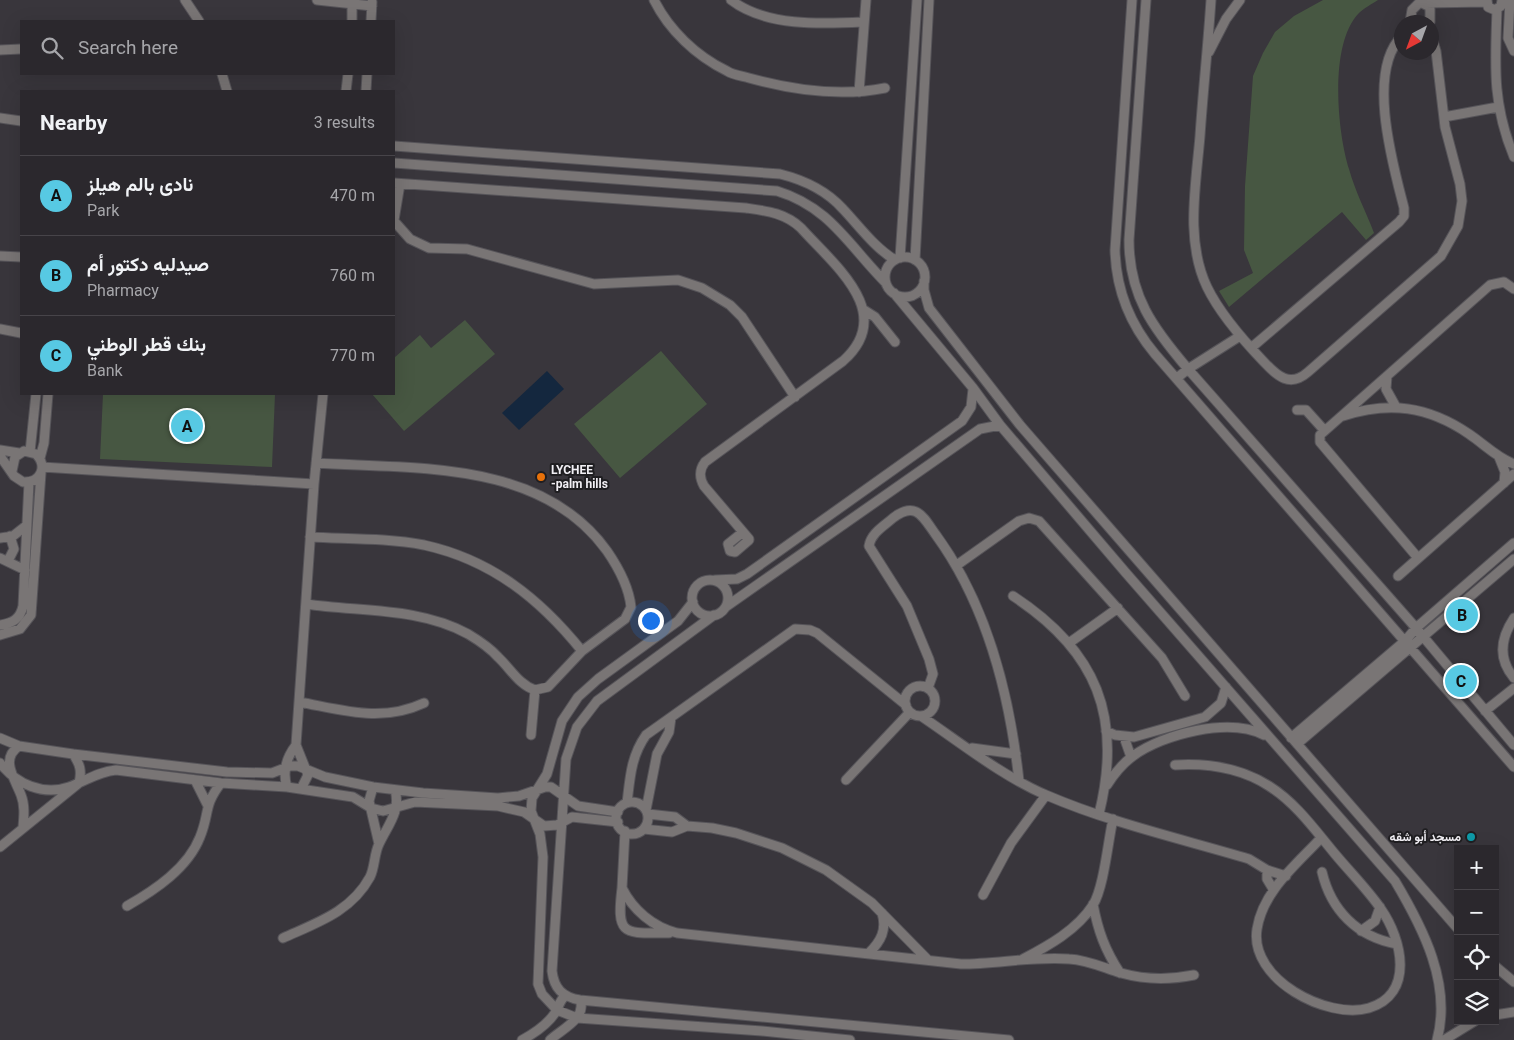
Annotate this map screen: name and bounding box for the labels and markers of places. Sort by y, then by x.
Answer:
pin: A [171,407,203,445]
place label: LYCHEE -palm hills [551,463,608,491]
marker: LYCHEE -palm hills [535,471,547,483]
pin: B [1446,596,1478,634]
pin: C [1445,662,1477,700]
place label: مسجد أبو شقه [1390,830,1461,845]
marker: مسجد أبو شقه [1465,831,1477,843]

